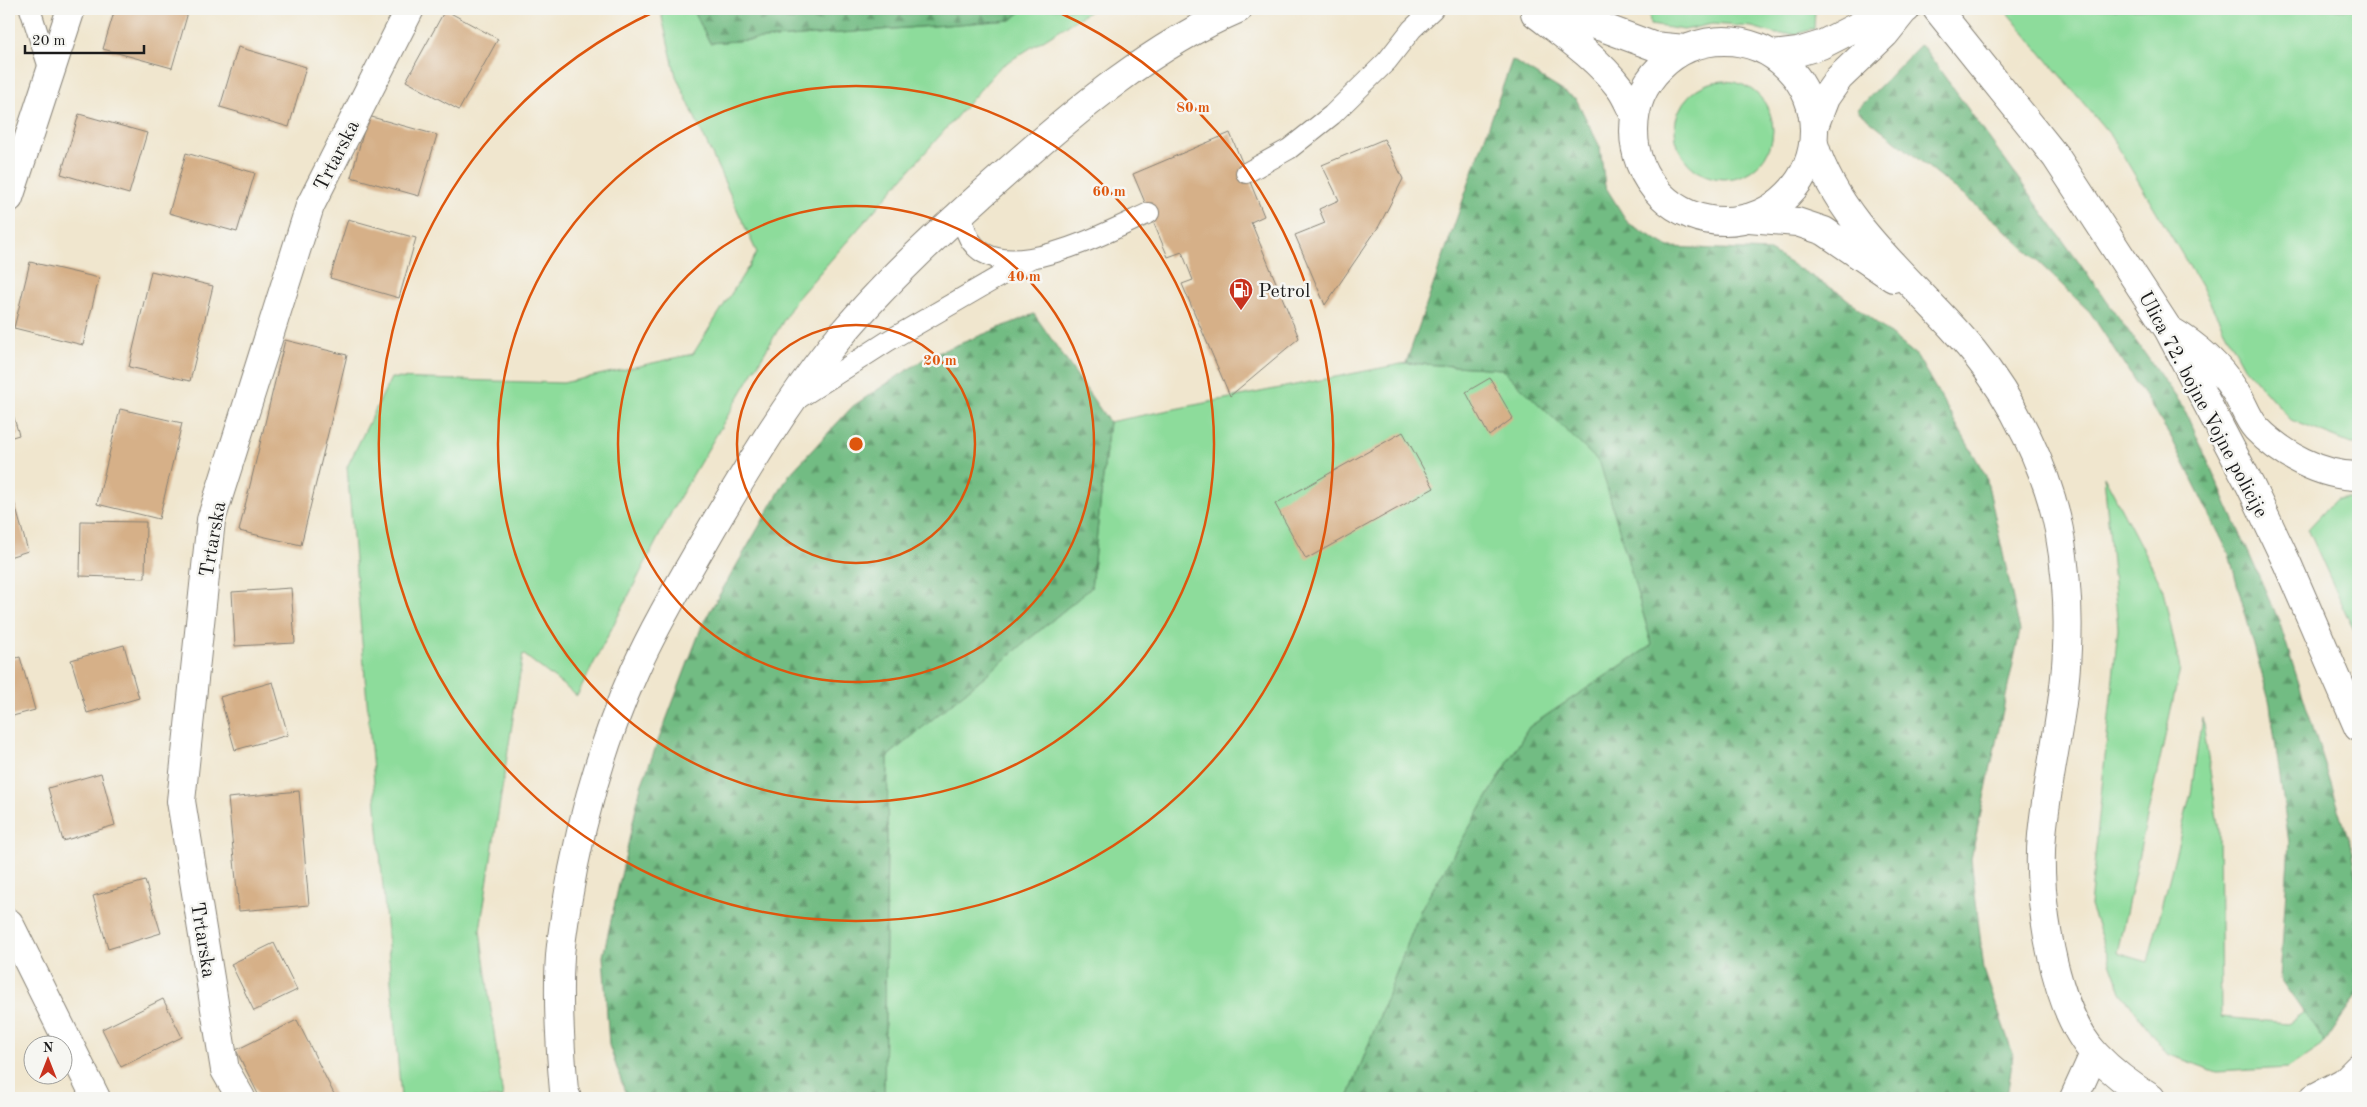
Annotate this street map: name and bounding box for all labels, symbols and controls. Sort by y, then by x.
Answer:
scale bar [25,22,144,54]
text: 20 m [32,34,66,49]
text: 80 m [1176,101,1210,116]
street label: Trtarska [311,117,364,195]
text: 60 m [1092,185,1126,200]
text: 40 m [1007,270,1041,285]
fuel station icon: Petrol [1228,277,1254,311]
place label: Petrol [1258,282,1310,302]
street label: Ulica 72. bojne Vojne policije [2134,288,2271,522]
text: 20 m [923,354,957,369]
centre of rings [847,435,865,453]
street label: Trtarska [197,500,230,579]
street label: Trtarska [186,901,218,980]
north arrow [22,1034,72,1084]
text: N [43,1041,54,1055]

